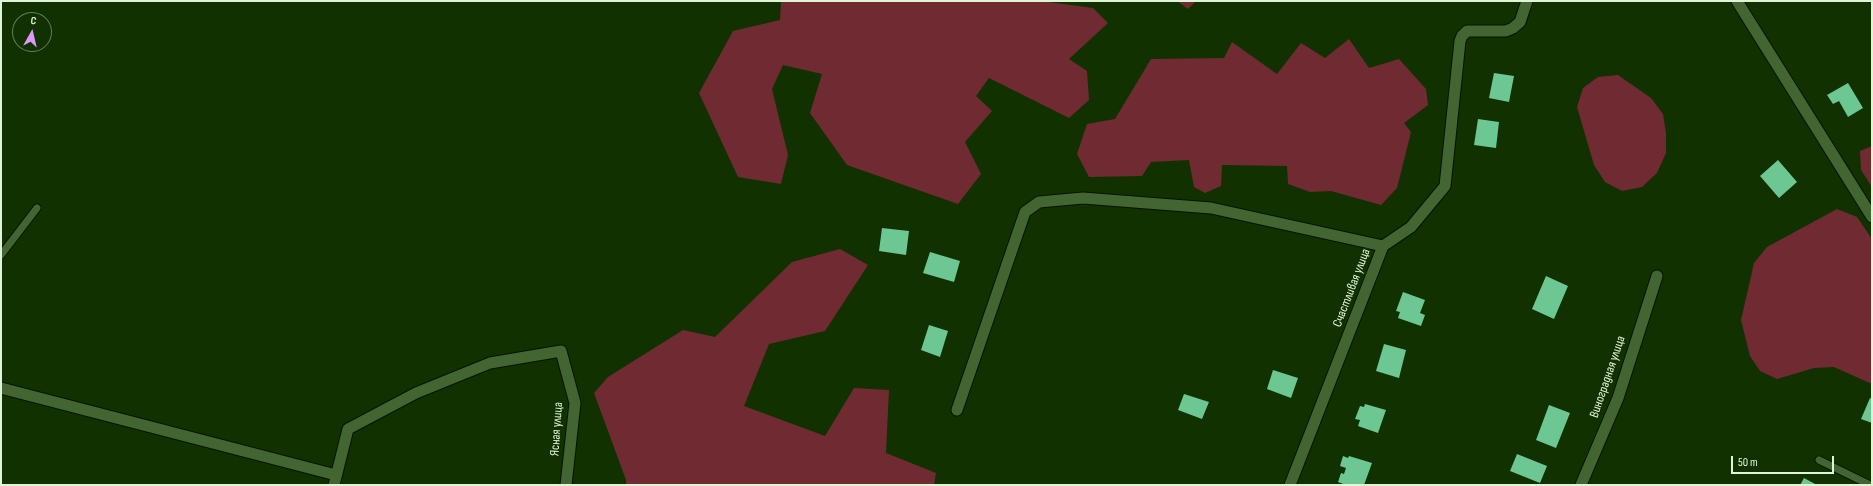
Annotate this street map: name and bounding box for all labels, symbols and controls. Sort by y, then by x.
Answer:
north arrow [12,12,52,52]
text: С [30,14,37,27]
street label: Счастливая улица [1330,247,1374,329]
street label: Виноградная улица [1587,334,1629,420]
street label: Ясная улица [547,401,567,457]
scale bar [1733,448,1836,474]
text: 50 m [1738,455,1758,470]

